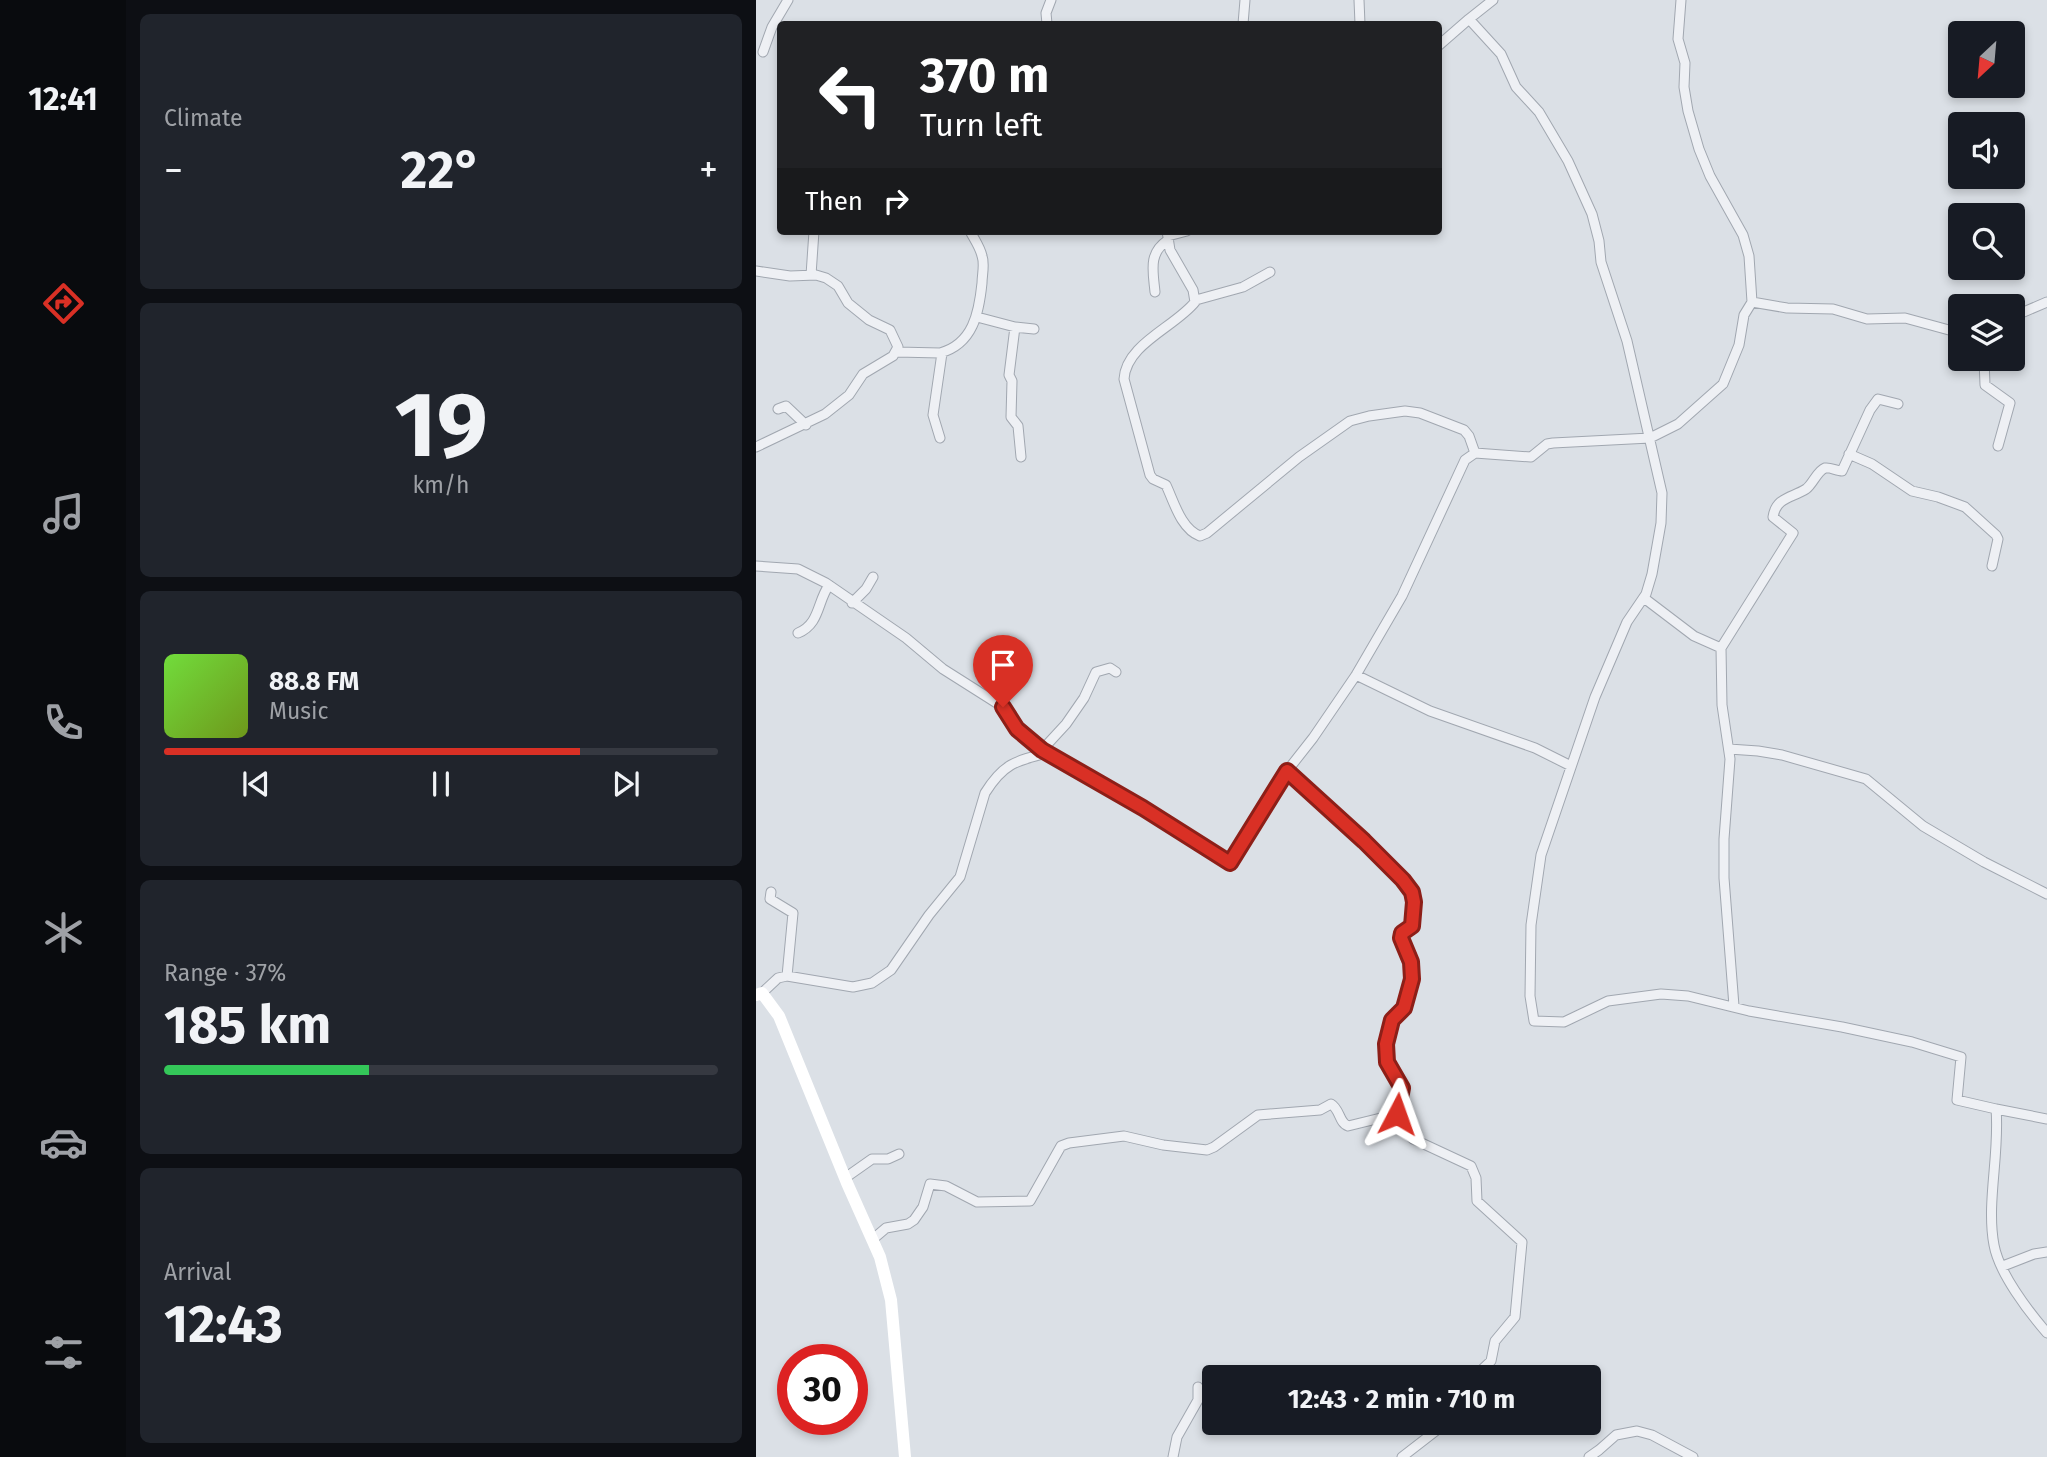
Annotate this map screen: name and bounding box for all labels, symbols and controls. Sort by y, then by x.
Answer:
north arrow [1948,21,2025,98]
map controls [1948,21,2025,371]
text: 370 m [920,46,1049,105]
icon: left [805,49,896,140]
text: 12:41 [28,80,98,118]
text: Climate [164,104,243,132]
text: Turn left [920,106,1042,144]
button: sound [1948,112,2025,189]
text: 22° [401,139,481,202]
text: − [164,147,183,193]
text: + [699,147,718,193]
icon: right [877,182,915,220]
text: Then [805,186,863,217]
button: search [1948,203,2025,280]
icon: directions [39,279,88,328]
button: layers [1948,294,2025,371]
text: 19 [394,371,488,480]
text: km/h [413,471,469,499]
icon: music [39,489,88,538]
pin [973,635,1033,707]
icon: arrive [984,646,1022,684]
text: 88.8 FM [269,666,359,697]
text: Music [269,697,329,725]
icon: phone [39,698,88,747]
icon: previous [237,765,275,803]
icon: pause [422,765,460,803]
icon: next [607,765,645,803]
icon: climate [39,908,88,957]
text: Range · 37% [164,959,286,987]
text: 185 km [164,994,331,1057]
position arrow [1360,1077,1434,1151]
icon: car [39,1118,88,1167]
text: Arrival [164,1258,231,1286]
text: 12:43 [164,1293,283,1356]
icon: filters [39,1328,88,1377]
speed limit sign: 30 [777,1344,868,1435]
text: 12:43 · 2 min · 710 m [1288,1384,1515,1415]

